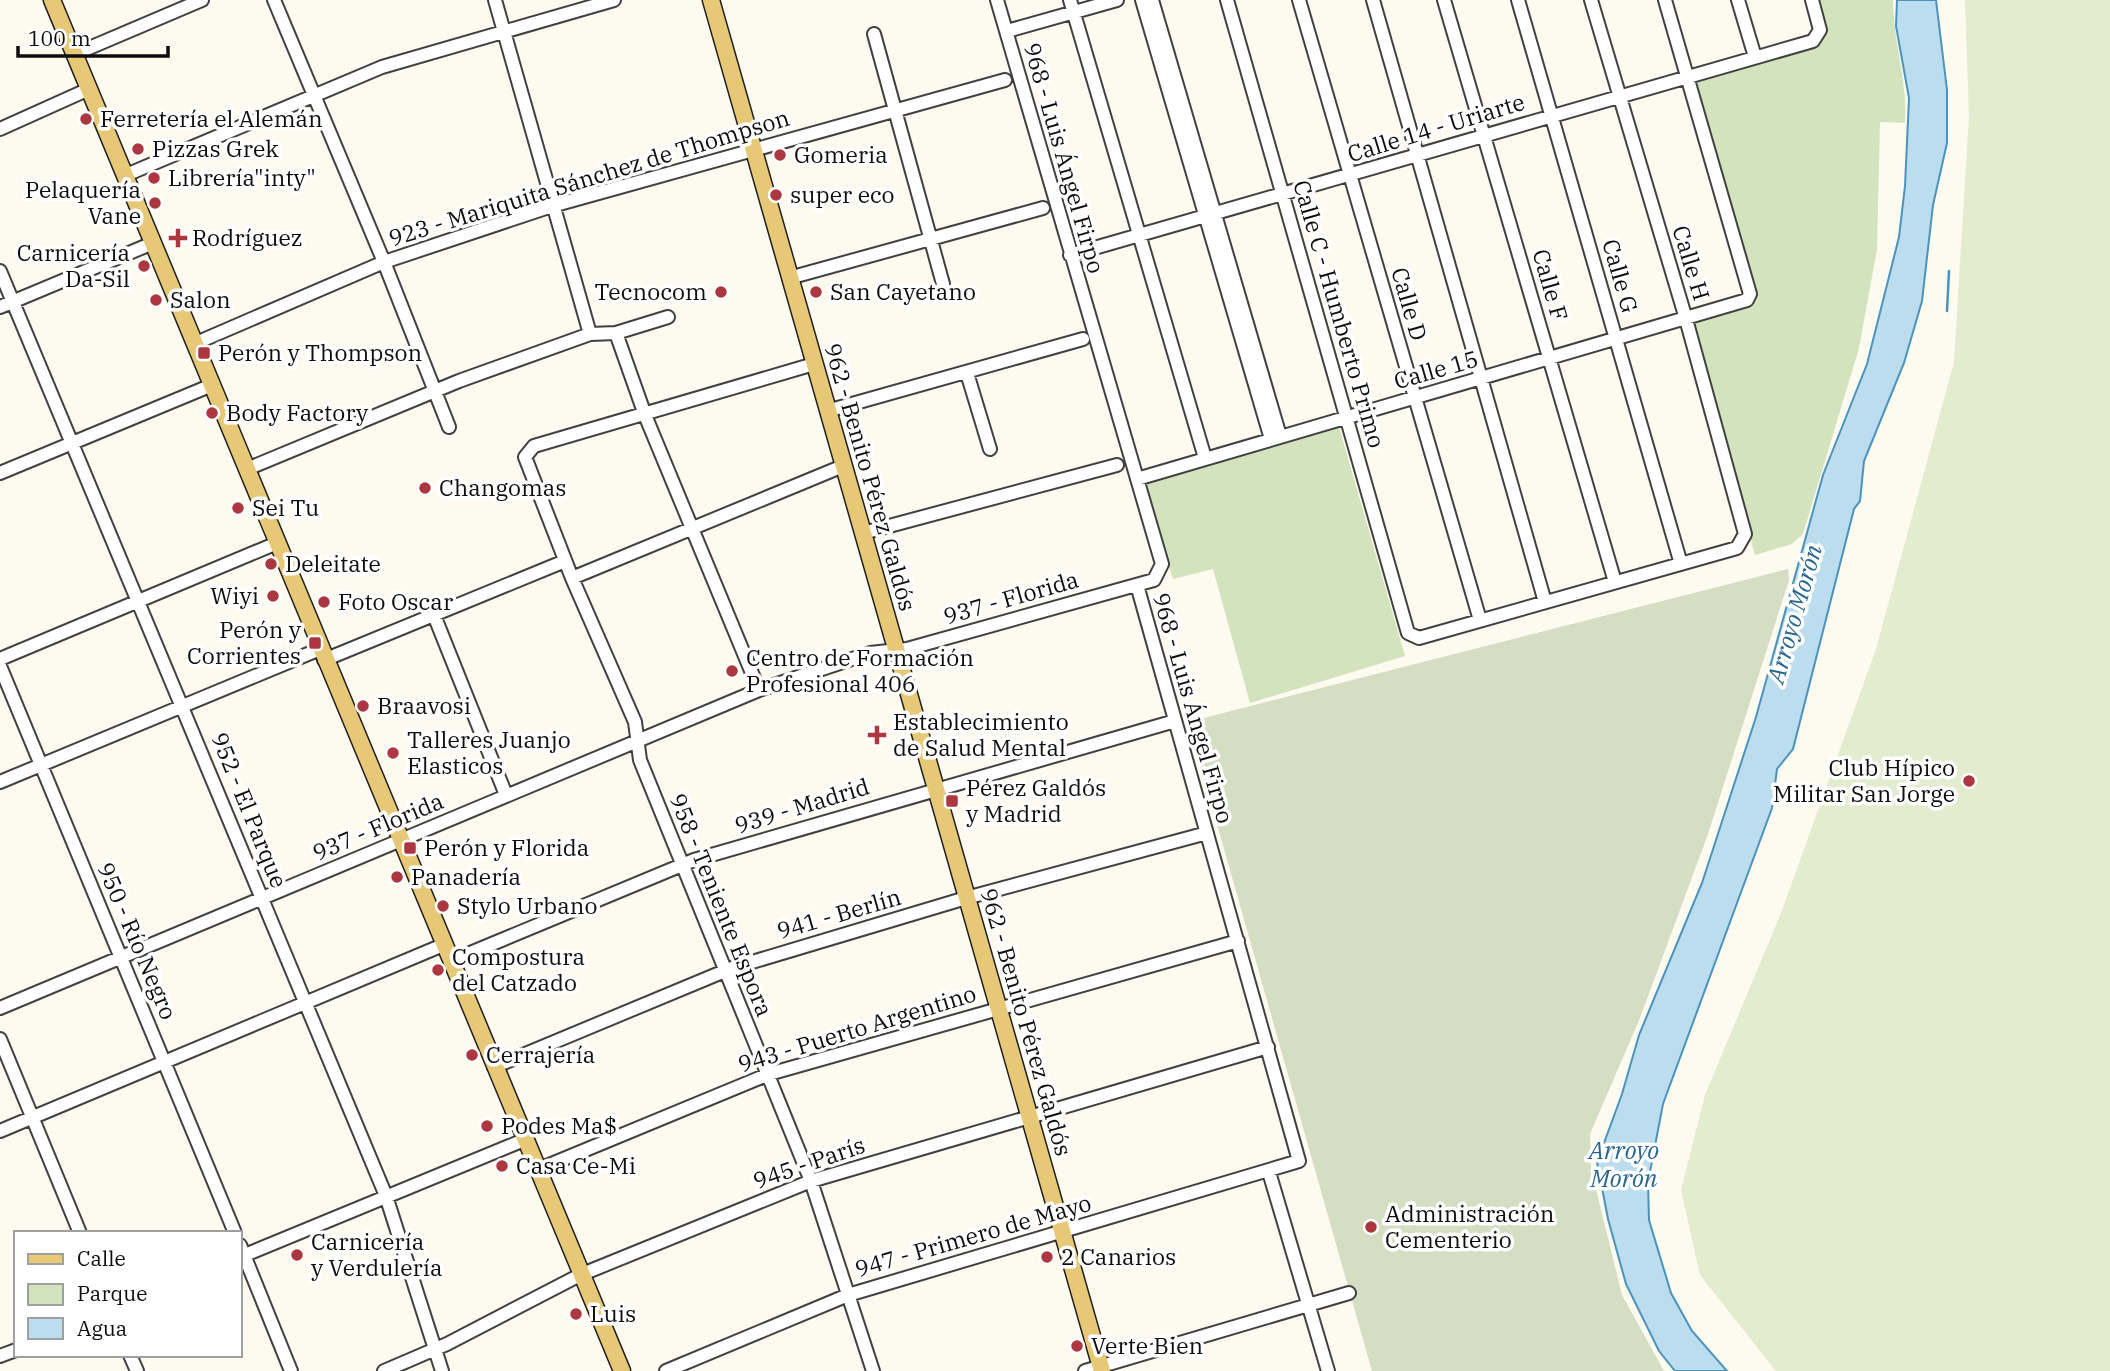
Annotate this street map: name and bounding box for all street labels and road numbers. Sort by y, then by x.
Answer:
street label: 968 - Luis Ángel Firpo [1018,39,1112,277]
street label: Calle 14 - Uriarte [1343,86,1528,168]
street label: 923 - Mariquita Sánchez de Thompson [385,102,793,252]
street label: Calle C - Humberto Primo [1287,176,1393,451]
street label: Calle H [1666,222,1718,304]
street label: Calle G [1596,235,1646,316]
street label: Calle F [1526,245,1575,324]
street label: Calle D [1385,264,1435,344]
street label: 962 - Benito Pérez Galdós [818,339,924,614]
street label: Calle 15 [1390,343,1481,395]
street label: 937 - Florida [940,563,1082,631]
street label: 968 - Luis Ángel Firpo [1147,589,1241,827]
street label: 952 - El Parque [205,727,295,892]
street label: 939 - Madrid [731,770,873,840]
street label: 937 - Florida [308,785,448,867]
street label: 958 - Teniente Espora [663,789,780,1021]
street label: 950 - Río Negro [91,857,185,1024]
street label: 941 - Berlín [773,881,904,945]
street label: 962 - Benito Pérez Galdós [974,884,1080,1159]
street label: 943 - Puerto Argentino [734,978,979,1079]
street label: 945 - París [749,1129,869,1195]
street label: 947 - Primero de Mayo [851,1187,1094,1283]

